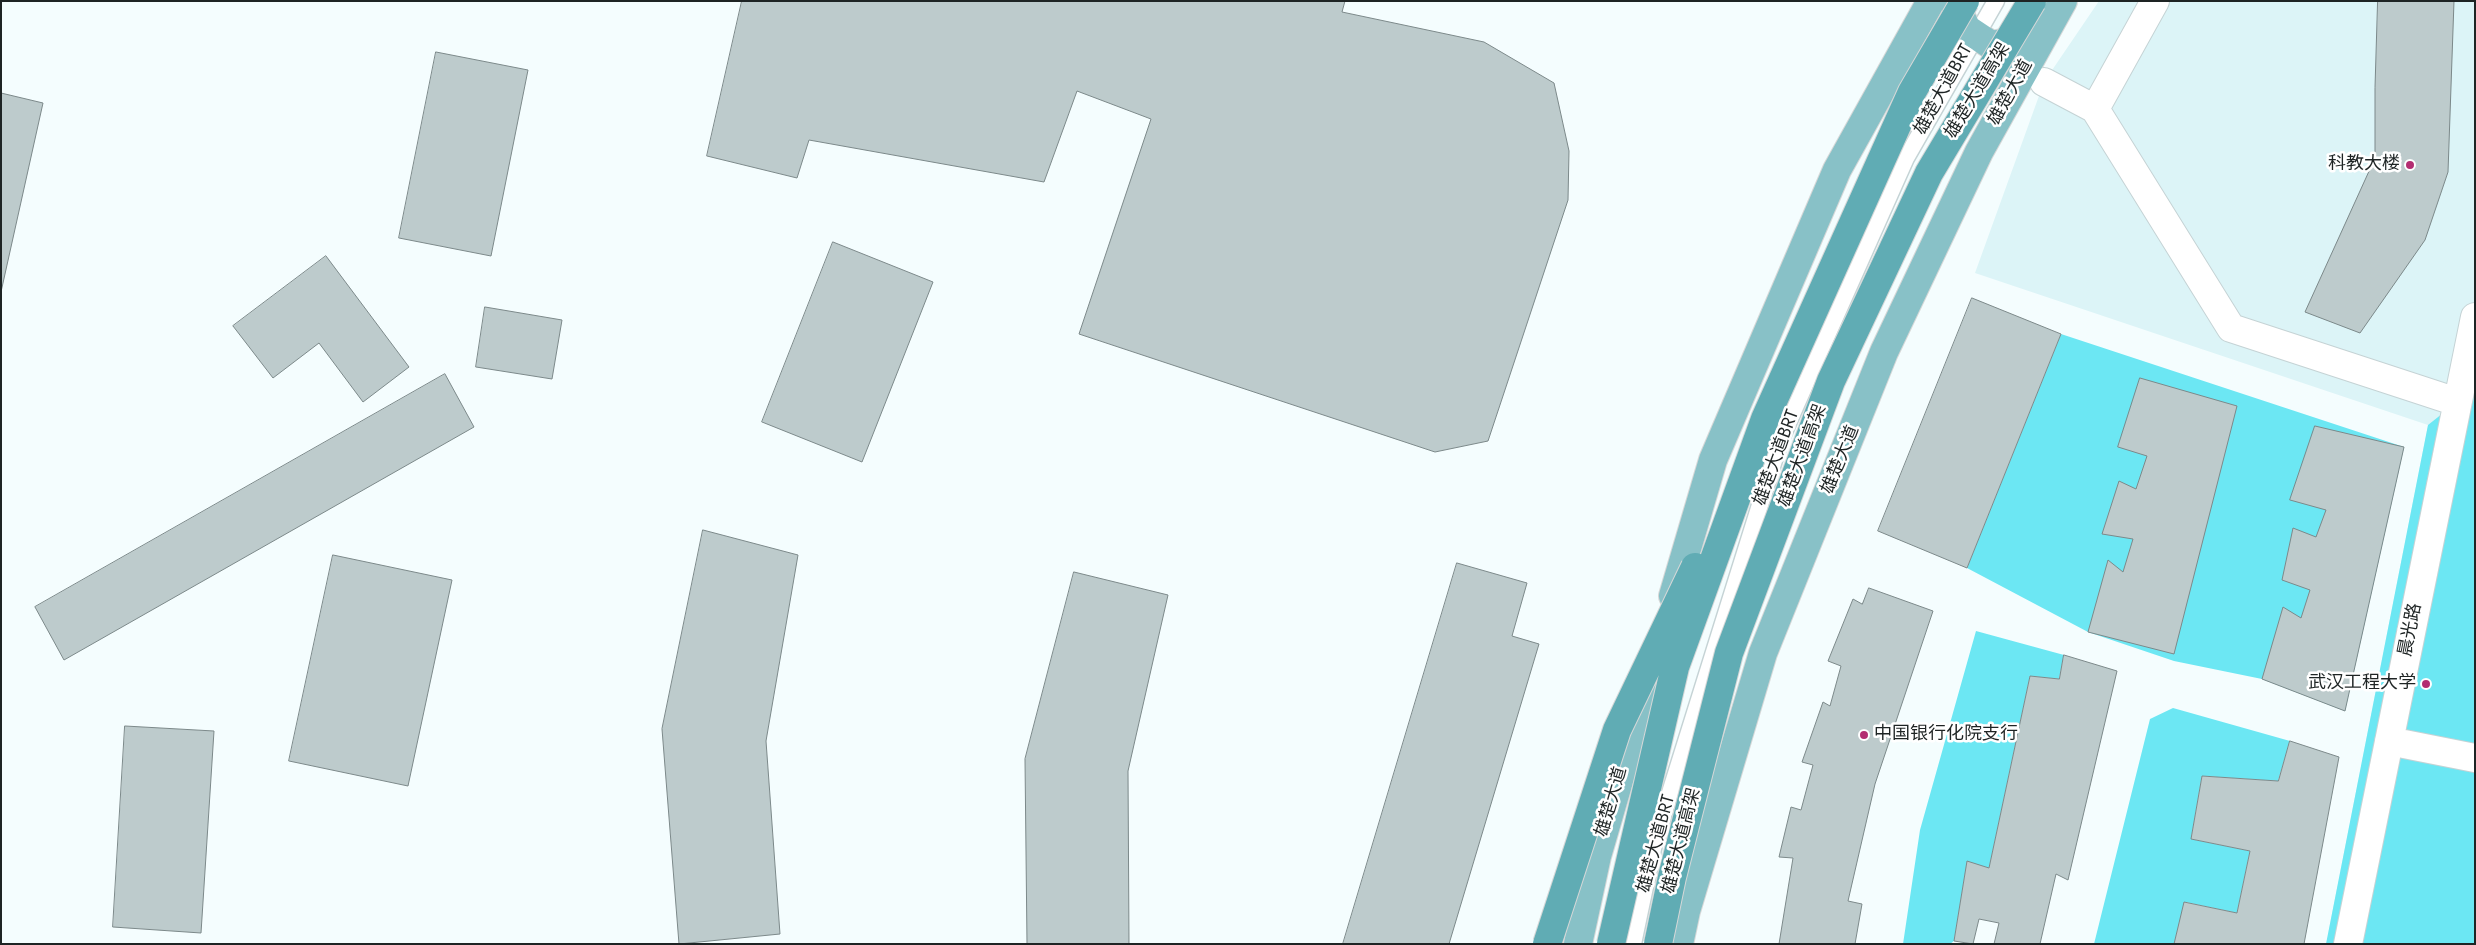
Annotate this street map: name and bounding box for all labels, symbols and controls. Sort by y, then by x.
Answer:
street label: 雄楚大道高架 [1941,39,2015,143]
street label: 雄楚大道BRT [1910,41,1978,139]
street label: 雄楚大道 [1984,56,2038,130]
place label: 科教大楼 [2328,154,2400,176]
marker: 科教大楼 [2404,159,2416,171]
street label: 雄楚大道高架 [1774,402,1832,510]
street label: 雄楚大道BRT [1750,407,1804,509]
street label: 雄楚大道 [1818,423,1864,497]
street label: 晨光路 [2395,601,2427,659]
place label: 武汉工程大学 [2308,673,2416,695]
marker: 武汉工程大学 [2420,678,2432,690]
place label: 中国银行化院支行 [1874,724,2018,746]
marker: 中国银行化院支行 [1858,729,1870,741]
street label: 雄楚大道 [1592,764,1632,840]
street label: 雄楚大道高架 [1658,786,1706,896]
street label: 雄楚大道BRT [1634,793,1680,895]

